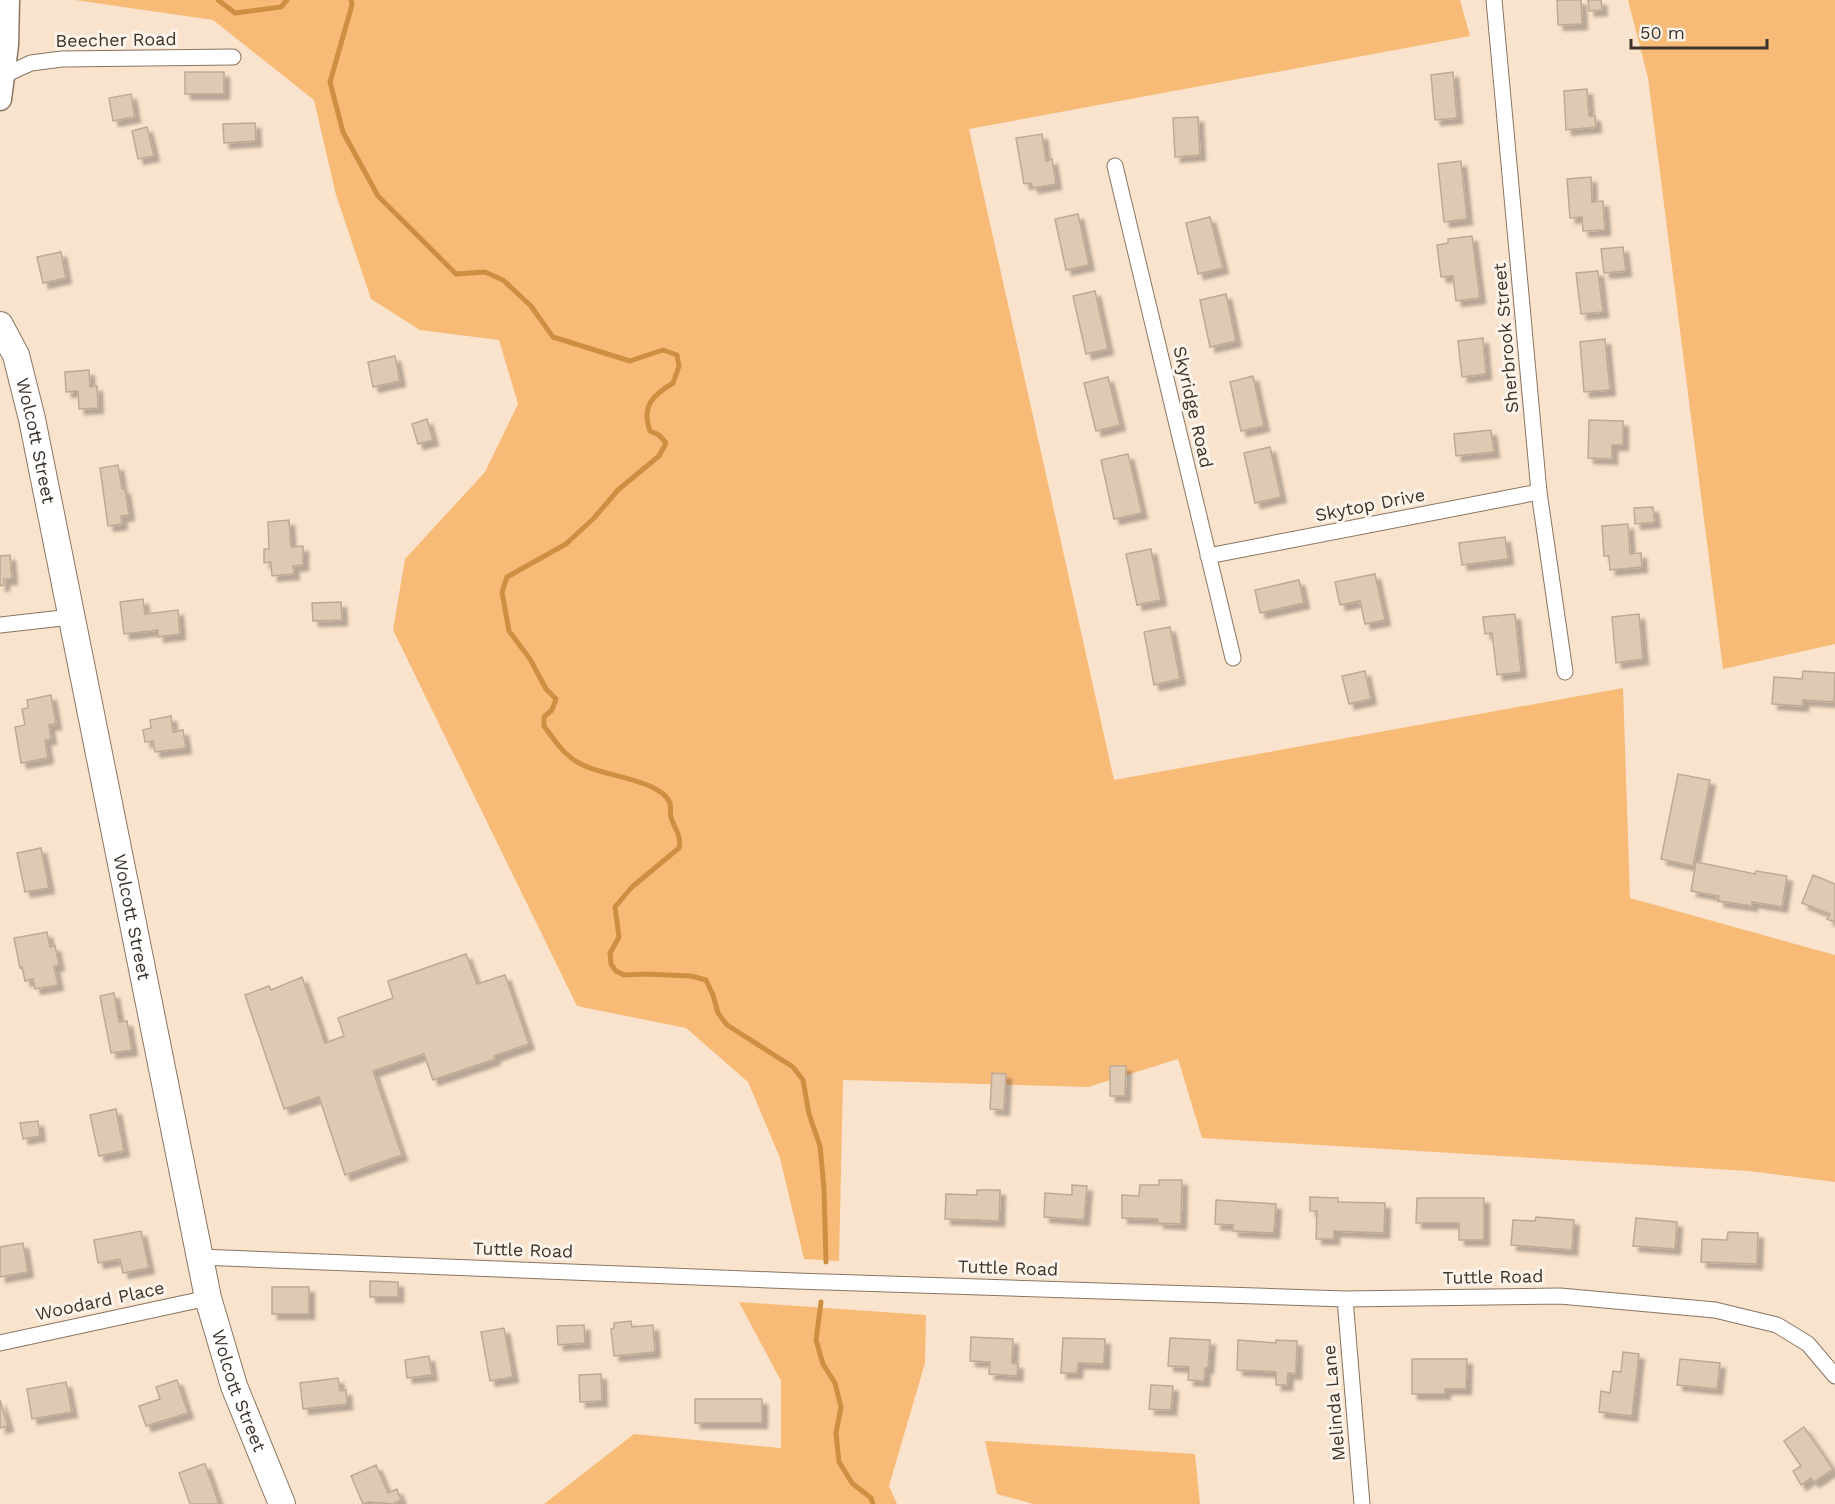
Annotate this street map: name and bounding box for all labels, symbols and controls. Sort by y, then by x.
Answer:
scale bar [1631,12,1768,50]
text: 50 m [1640,22,1685,43]
street label: Beecher Road [55,28,177,51]
street label: Sherbrook Street [1488,262,1523,414]
street label: Skyridge Road [1169,344,1218,470]
street label: Wolcott Street [12,376,60,506]
street label: Skytop Drive [1313,484,1427,525]
street label: Wolcott Street [109,852,155,982]
street label: Tuttle Road [472,1237,574,1262]
street label: Tuttle Road [957,1255,1059,1280]
street label: Tuttle Road [1442,1265,1544,1288]
street label: Woodard Place [33,1277,166,1324]
street label: Wolcott Street [208,1327,271,1455]
street label: Melinda Lane [1318,1344,1349,1462]

